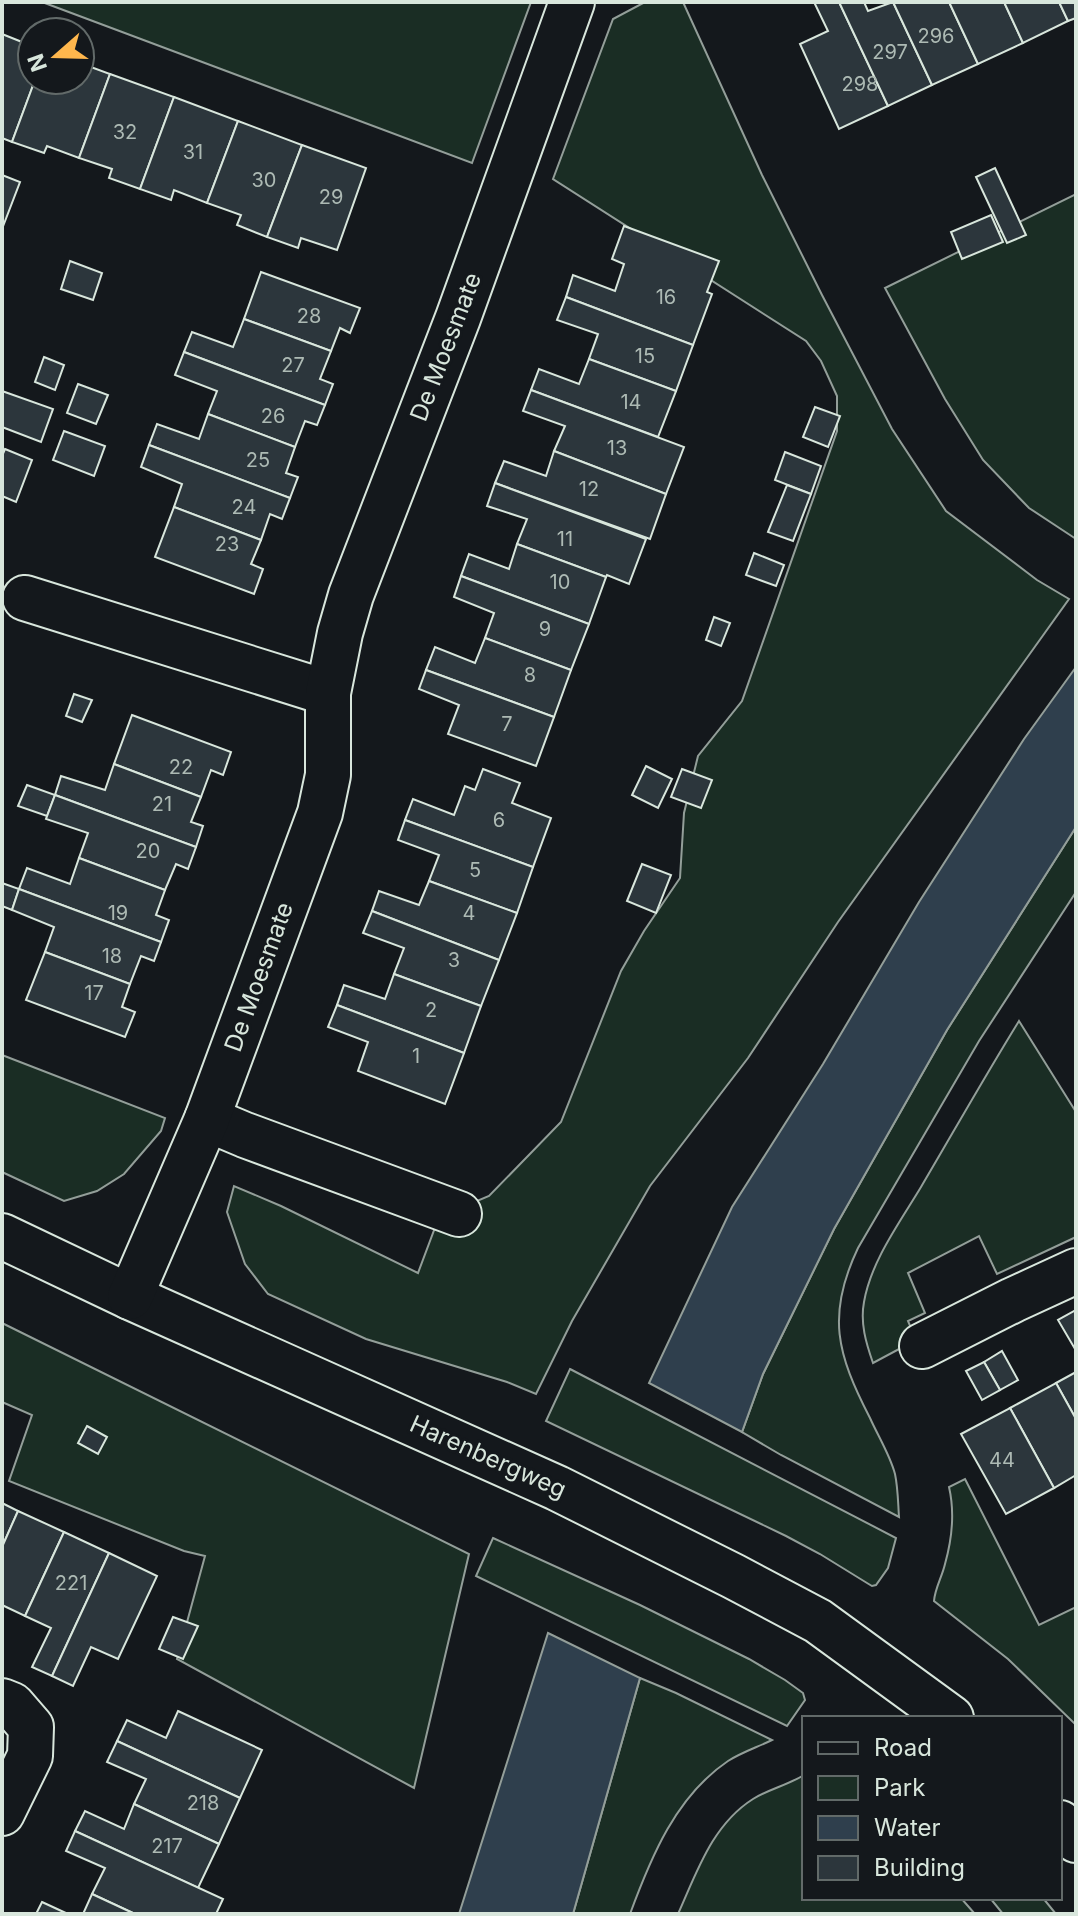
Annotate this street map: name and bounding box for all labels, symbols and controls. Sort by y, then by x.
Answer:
north arrow [16,16,96,96]
house number: 296 [917,24,955,48]
house number: 297 [872,40,908,64]
text: N [22,51,52,75]
house number: 298 [842,72,878,96]
house number: 32 [113,120,137,144]
house number: 31 [183,140,203,164]
house number: 30 [252,168,276,192]
house number: 29 [319,185,343,209]
street label: De Moesmate [404,268,487,425]
house number: 16 [656,285,676,309]
house number: 28 [297,304,321,328]
house number: 15 [635,344,655,368]
house number: 27 [281,353,305,377]
house number: 14 [620,390,642,414]
house number: 26 [261,404,285,428]
house number: 13 [607,436,627,460]
house number: 25 [246,448,270,472]
house number: 12 [579,477,599,501]
house number: 24 [232,495,256,519]
house number: 11 [557,527,573,551]
house number: 23 [215,532,239,556]
house number: 10 [550,570,570,594]
house number: 9 [539,617,551,641]
house number: 8 [524,663,536,687]
house number: 7 [501,712,513,736]
house number: 22 [169,755,193,779]
house number: 21 [152,792,172,816]
house number: 6 [493,808,505,832]
house number: 20 [136,839,160,863]
house number: 5 [469,858,481,882]
street label: De Moesmate [218,898,299,1056]
house number: 19 [108,901,128,925]
house number: 4 [463,901,475,925]
house number: 18 [102,944,122,968]
house number: 3 [448,948,460,972]
house number: 17 [84,981,104,1005]
house number: 2 [425,998,437,1022]
house number: 1 [412,1044,420,1068]
street label: Harenbergweg [406,1409,571,1504]
house number: 44 [989,1448,1015,1472]
house number: 221 [55,1571,87,1595]
legend [802,1716,1062,1900]
text: Road [874,1733,932,1762]
text: Park [874,1773,925,1802]
house number: 218 [187,1791,219,1815]
text: Water [874,1813,941,1842]
house number: 217 [151,1834,183,1858]
text: Building [874,1853,965,1882]

